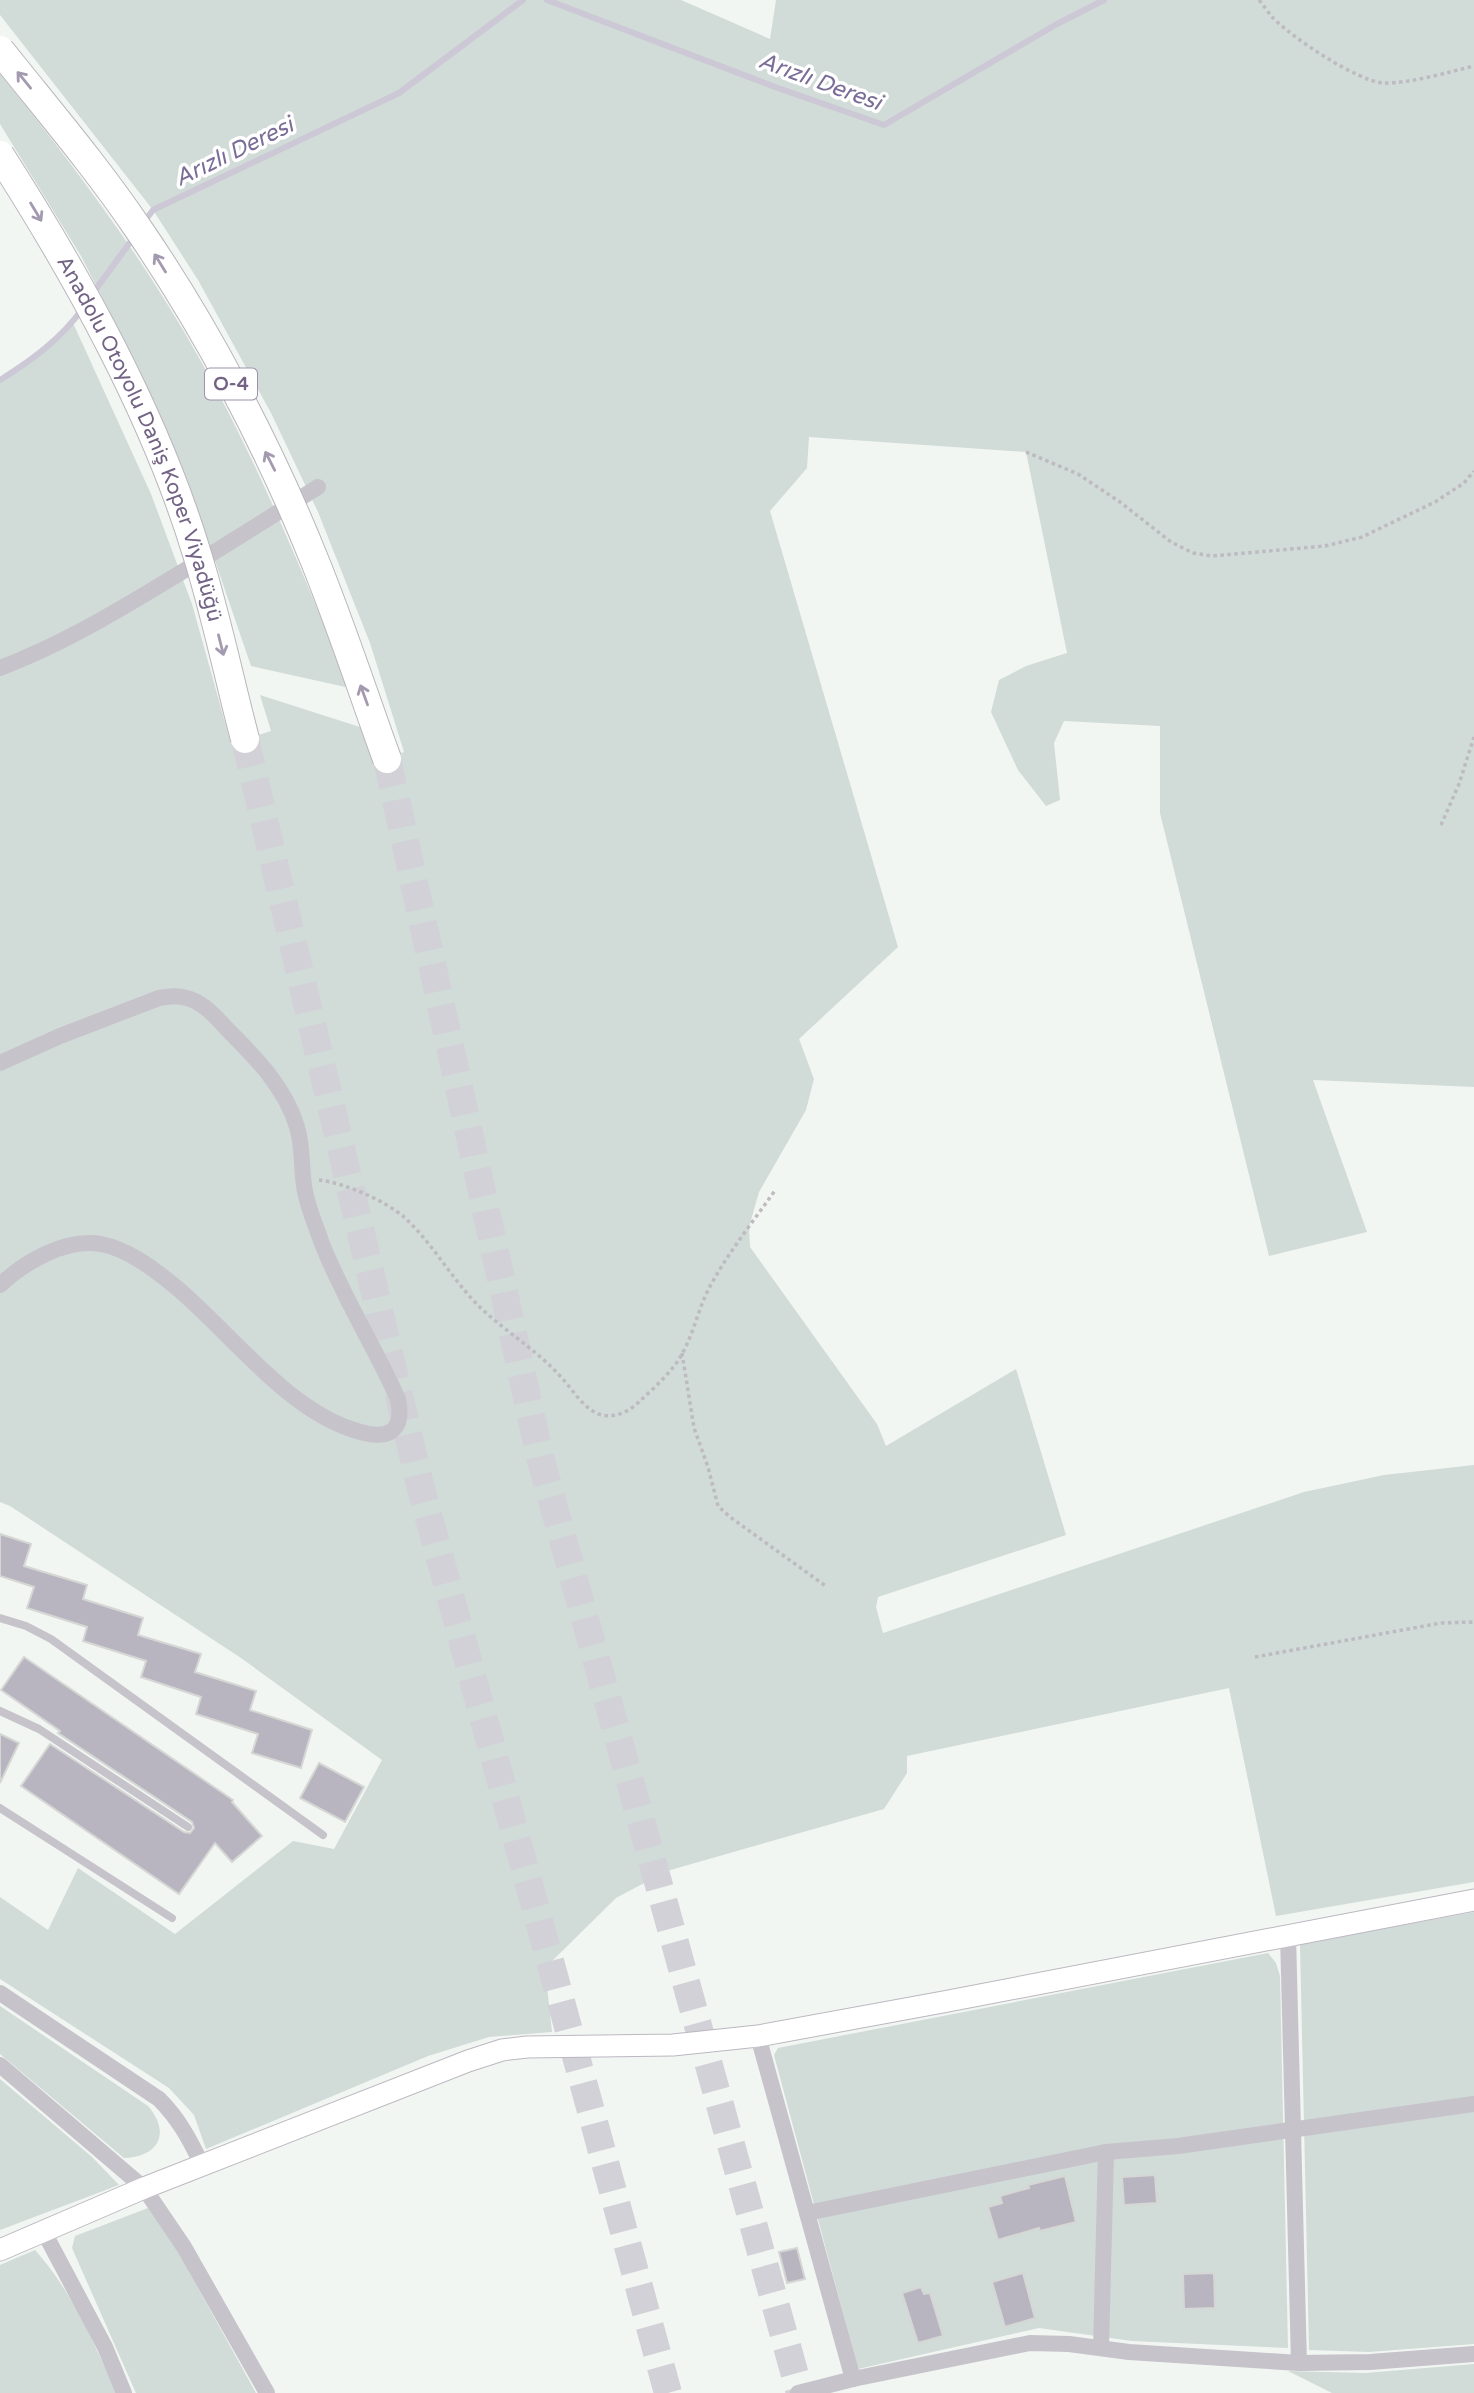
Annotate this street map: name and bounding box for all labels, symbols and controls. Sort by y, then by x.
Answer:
water label: Arızlı Deresi [755,47,888,118]
one-way arrow [16,72,31,90]
water label: Arızlı Deresi [170,110,301,193]
one-way arrow [29,202,43,222]
street label: Anadolu Otoyolu Daniş Koper Viyadüğü [52,251,228,624]
one-way arrow [152,253,166,273]
road number: O-4 [205,368,257,400]
one-way arrow [263,451,277,472]
one-way arrow [215,633,228,656]
one-way arrow [356,685,369,707]

